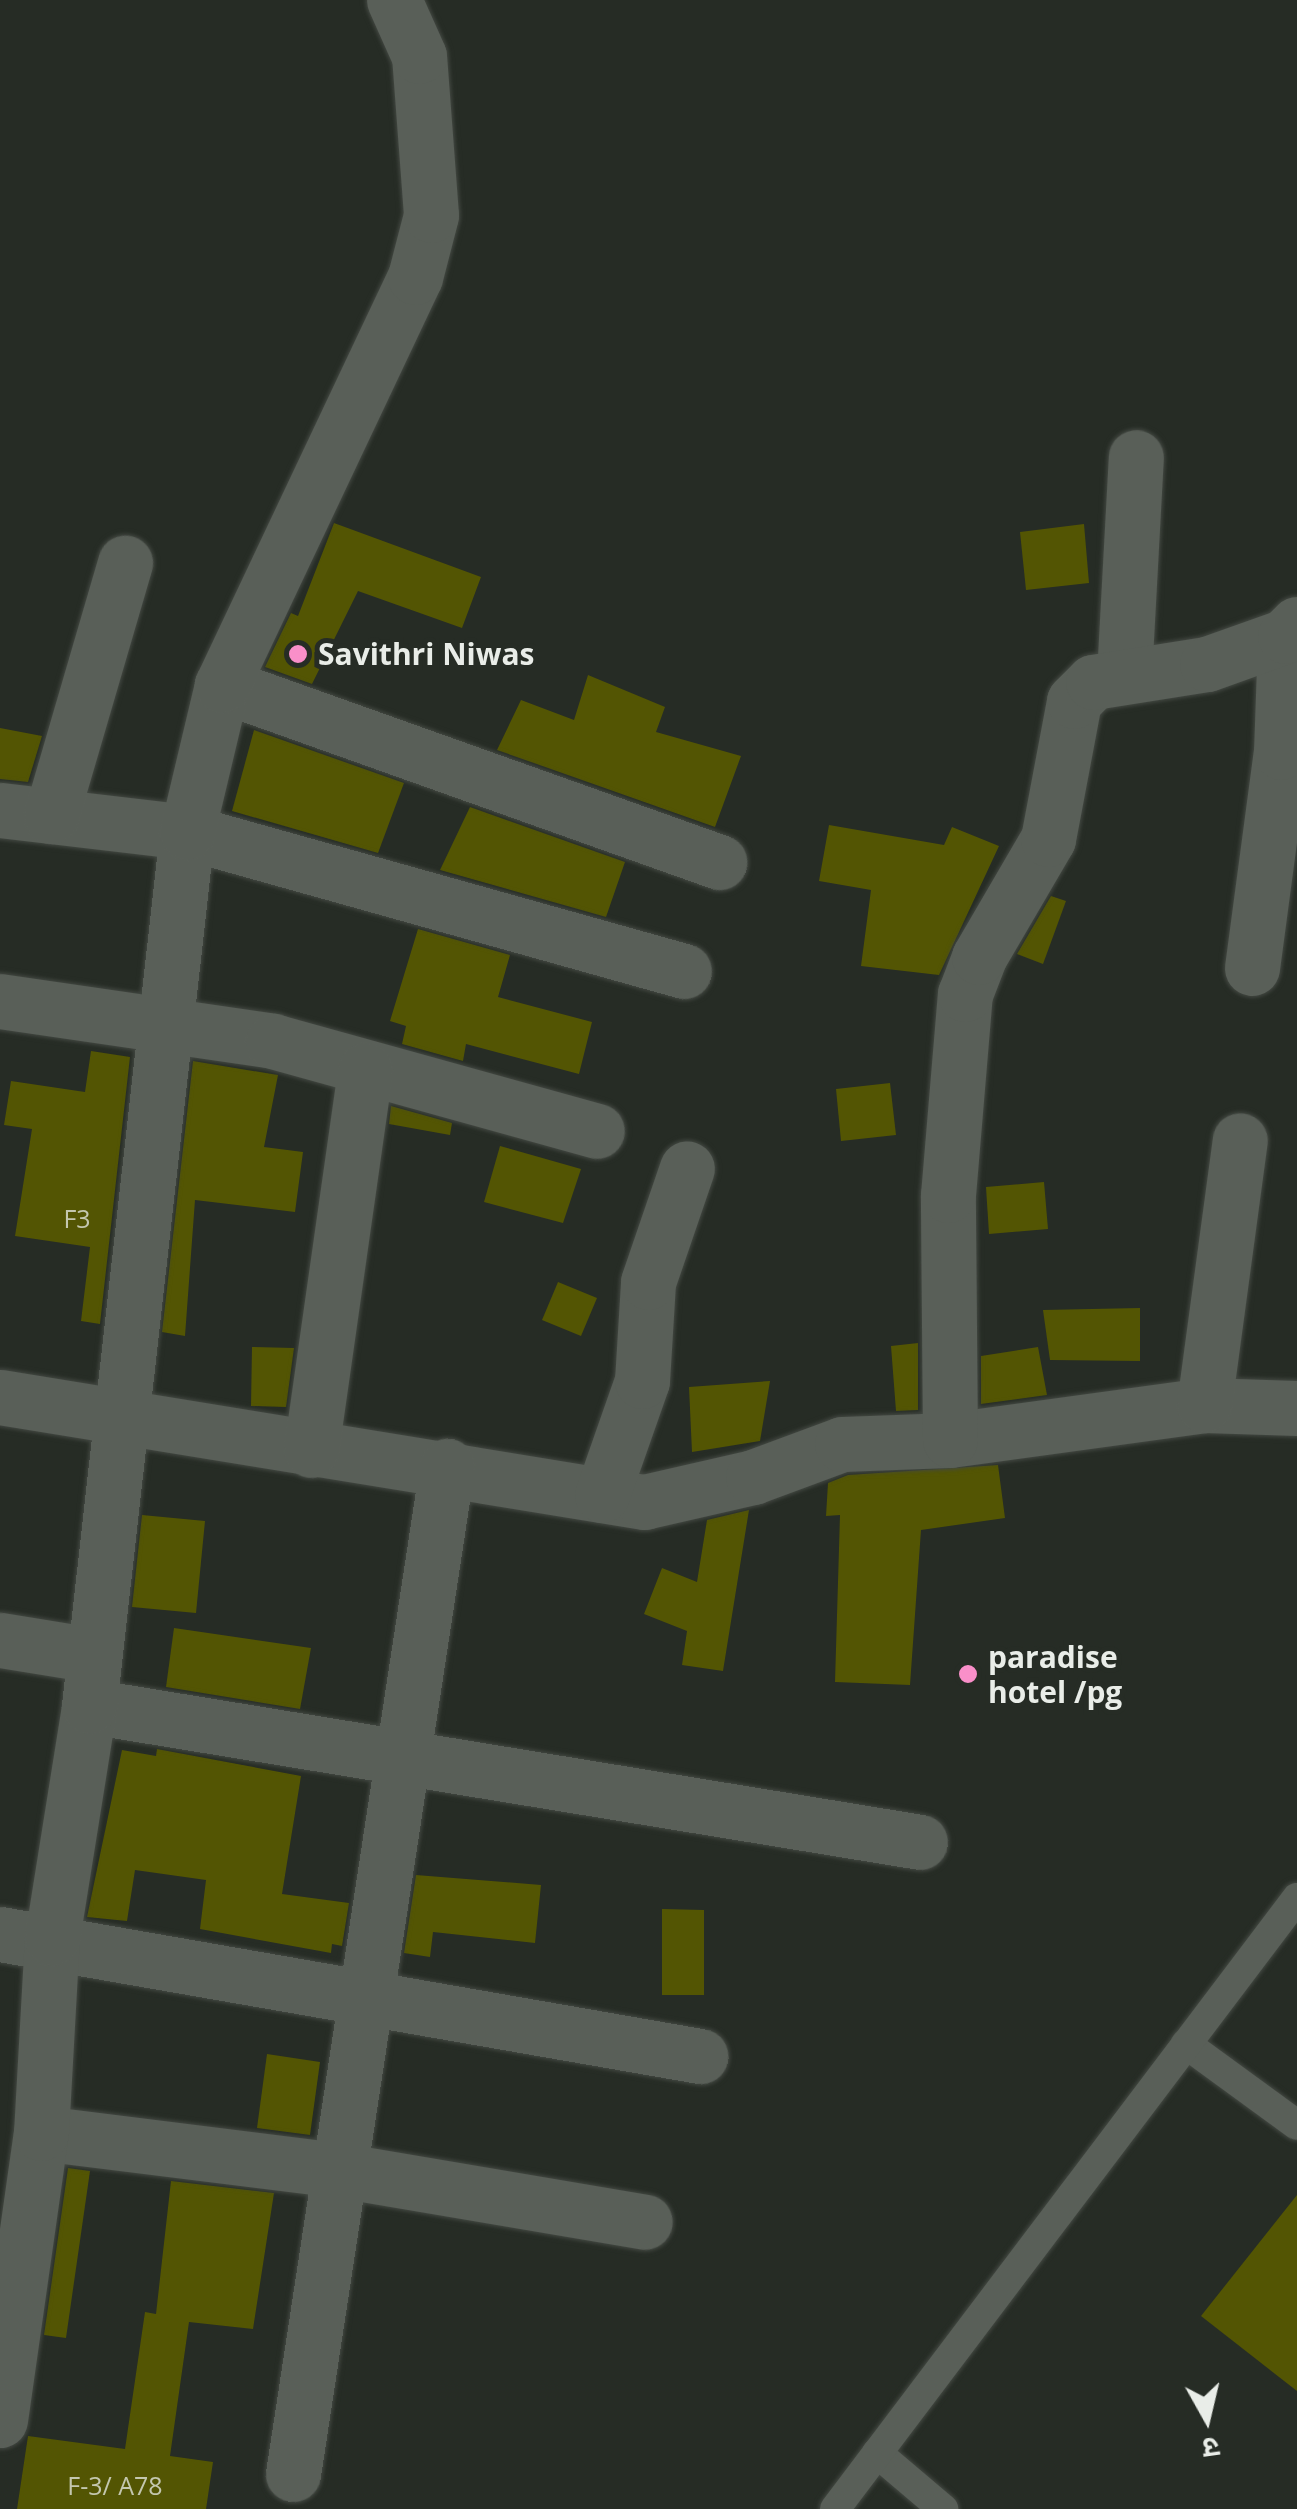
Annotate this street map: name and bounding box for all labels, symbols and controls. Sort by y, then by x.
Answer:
place label: Savithri Niwas [318,636,534,672]
marker: Savithri Niwas [287,643,309,665]
house number: F3 [63,1203,91,1233]
place label: paradise hotel /pg [988,1639,1122,1710]
marker: paradise hotel /pg [957,1663,979,1685]
north arrow [1157,2369,1257,2469]
text: उ [1200,2429,1222,2469]
house number: F-3/ A78 [67,2470,163,2500]

